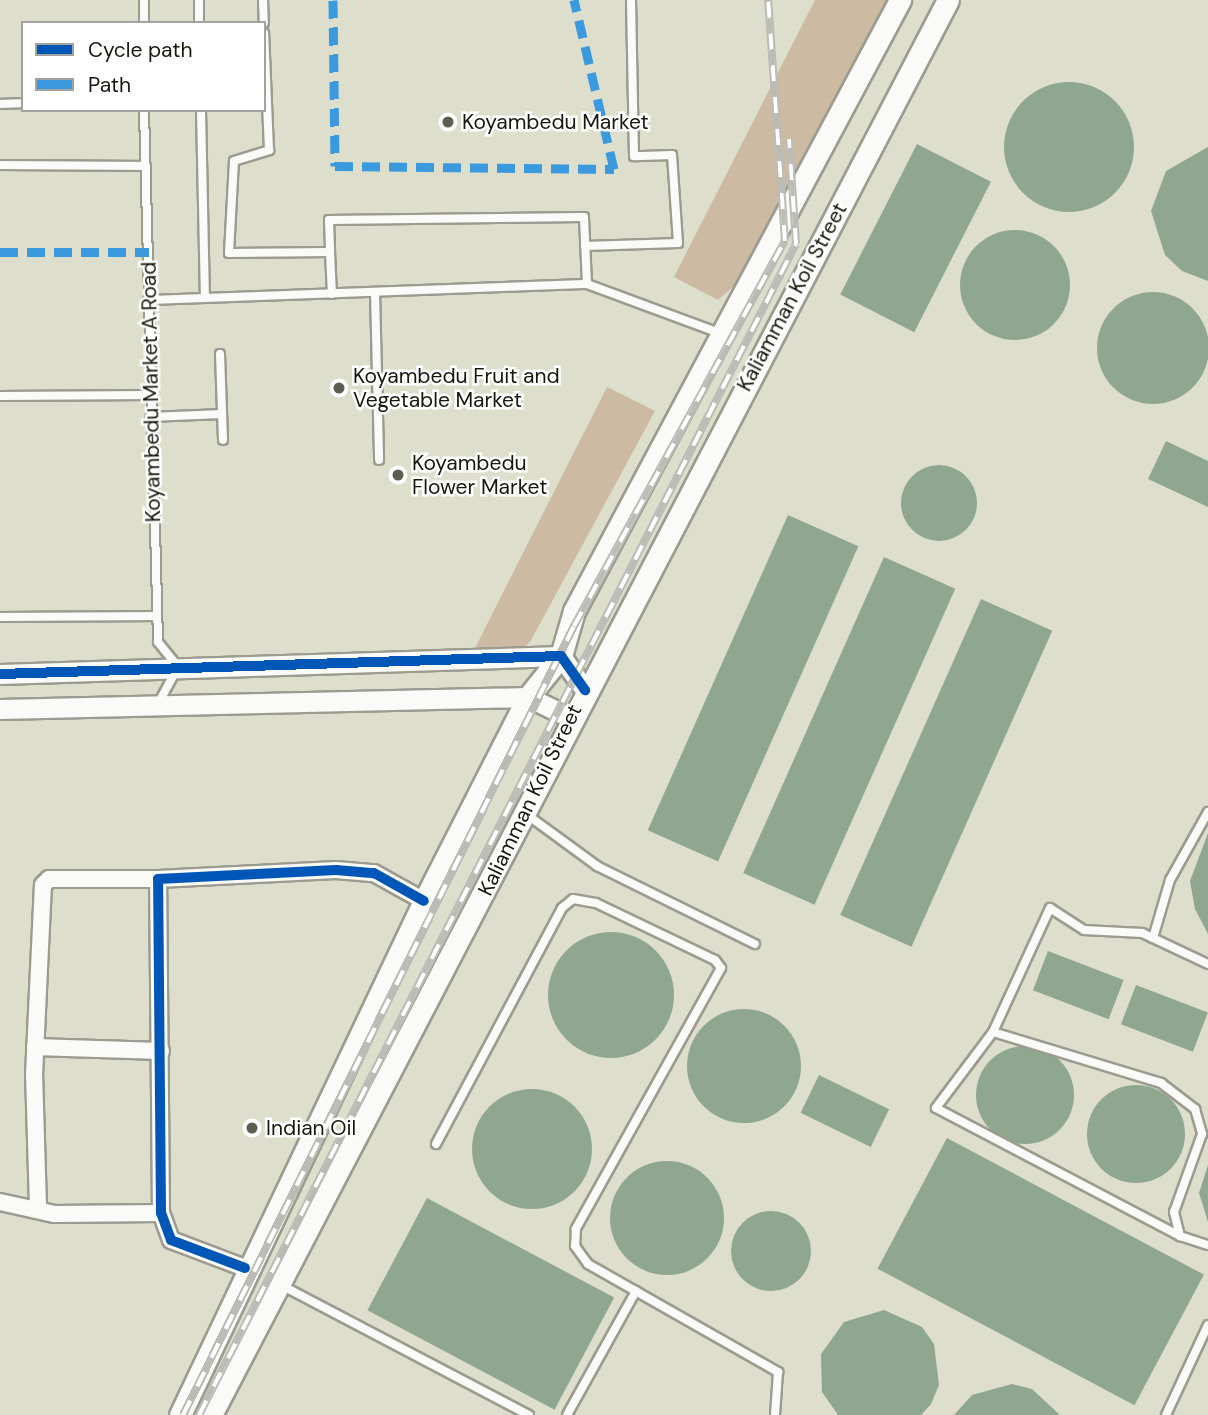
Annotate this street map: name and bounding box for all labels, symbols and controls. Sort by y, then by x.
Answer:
legend [21,21,266,112]
text: Cycle path [88,36,193,64]
text: Path [88,71,131,99]
place label: Koyambedu Market [462,109,649,135]
marker: Koyambedu Market [440,114,456,130]
street label: Kaliamman Koil Street [732,199,852,395]
street label: Koyambedu Market A Road [136,261,166,523]
place label: Koyambedu Fruit and Vegetable Market [353,363,560,413]
marker: Koyambedu Fruit and Vegetable Market [331,380,347,396]
place label: Koyambedu Flower Market [412,450,547,500]
marker: Koyambedu Flower Market [390,467,406,483]
street label: Kaliamman Koil Street [473,700,587,900]
place label: Indian Oil [266,1115,356,1141]
marker: Indian Oil [244,1120,260,1136]

